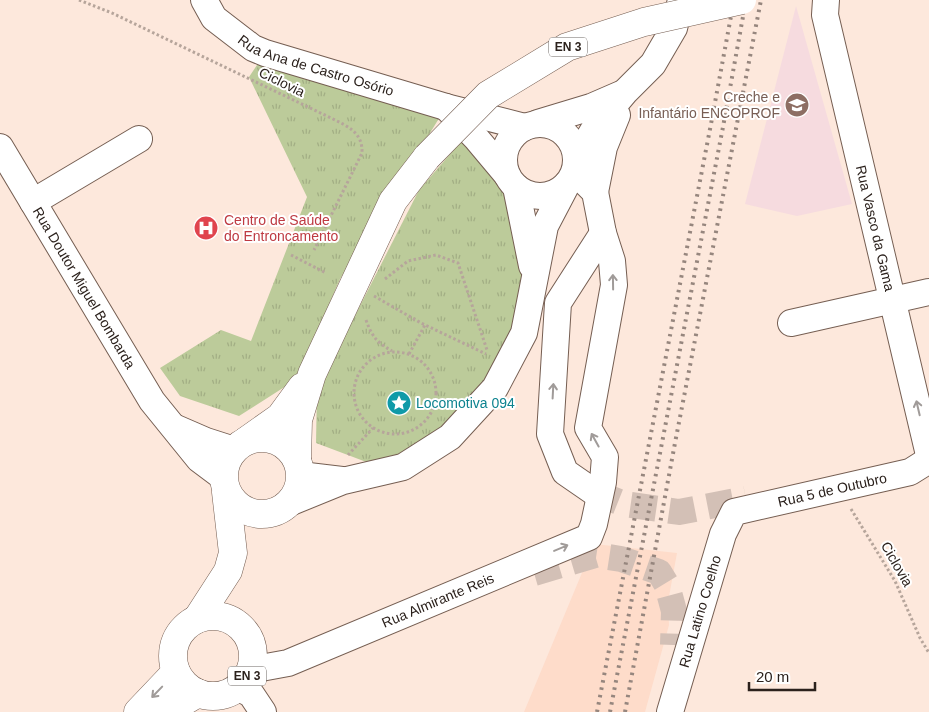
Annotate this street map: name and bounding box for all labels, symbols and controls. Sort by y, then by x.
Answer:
street label: Rua Ana de Castro Osório [235,32,396,99]
road number: EN 3 [549,38,587,56]
street label: Ciclovia [256,64,308,100]
place label: Creche e Infantário ENCOPROF [638,89,780,121]
school or university icon: Creche e Infantário ENCOPROF [784,92,810,118]
street label: Rua Vasco da Gama [853,163,898,293]
street label: Rua Doutor Miguel Bombarda [30,204,139,372]
place label: Centro de Saúde do Entroncamento [224,212,339,244]
hospital icon: Centro de Saúde do Entroncamento [193,215,219,241]
one-way arrow [608,274,618,290]
one-way arrow [548,383,557,399]
place icon: Locomotiva 094 [386,390,412,416]
place label: Locomotiva 094 [416,395,515,411]
one-way arrow [913,400,922,416]
one-way arrow [590,433,600,448]
street label: Rua 5 de Outubro [776,469,888,510]
street label: Ciclovia [878,539,916,589]
one-way arrow [553,543,568,552]
street label: Rua Latino Coelho [676,553,724,669]
street label: Rua Almirante Reis [379,570,496,631]
scale bar [749,660,815,692]
road number: EN 3 [228,666,266,686]
text: 20 m [756,668,789,685]
one-way arrow [151,686,163,698]

